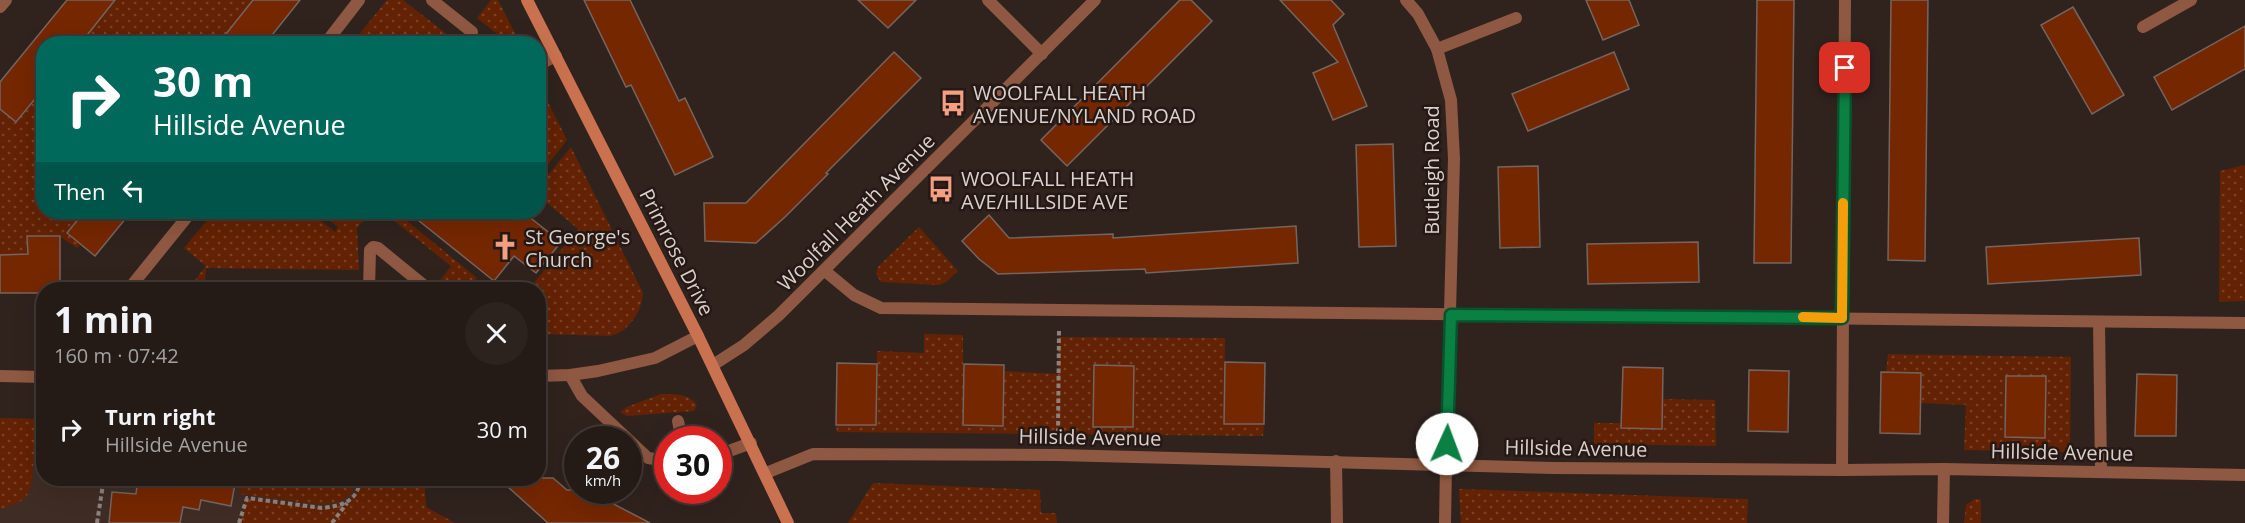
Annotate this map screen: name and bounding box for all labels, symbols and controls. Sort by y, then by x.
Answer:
pin [1819,42,1870,93]
icon: arrive [1828,51,1861,84]
text: 30 m [153,52,253,109]
icon: right [54,60,132,138]
place label: WOOLFALL HEATH AVENUE/NYLAND ROAD [973,79,1196,129]
bus stop icon: WOOLFALL HEATH AVENUE/NYLAND ROAD [938,88,968,118]
street label: Butleigh Road [1418,105,1445,235]
text: Hillside Avenue [153,106,346,143]
street label: Woolfall Heath Avenue [771,127,941,297]
place label: WOOLFALL HEATH AVE/HILLSIDE AVE [961,165,1134,215]
icon: left [117,174,150,207]
bus stop icon: WOOLFALL HEATH AVE/HILLSIDE AVE [926,174,956,204]
text: Then [54,176,105,206]
street label: Primrose Drive [633,184,721,320]
place label: St George's Church [525,223,630,273]
church icon: St George's Church [490,232,520,262]
text: 1 min [54,295,154,344]
button: close [465,302,528,365]
text: 160 m · 07:42 [54,342,179,369]
text: Turn right [105,401,216,431]
position arrow [1415,412,1479,476]
icon: right [54,413,87,446]
text: 30 m [477,414,528,444]
street label: Hillside Avenue [1018,422,1162,452]
speed limit sign: 30 [654,426,732,504]
text: Hillside Avenue [105,431,248,458]
street label: Hillside Avenue [1504,433,1648,463]
text: 26 [586,437,620,478]
street label: Hillside Avenue [1990,437,2134,467]
text: km/h [585,470,621,490]

